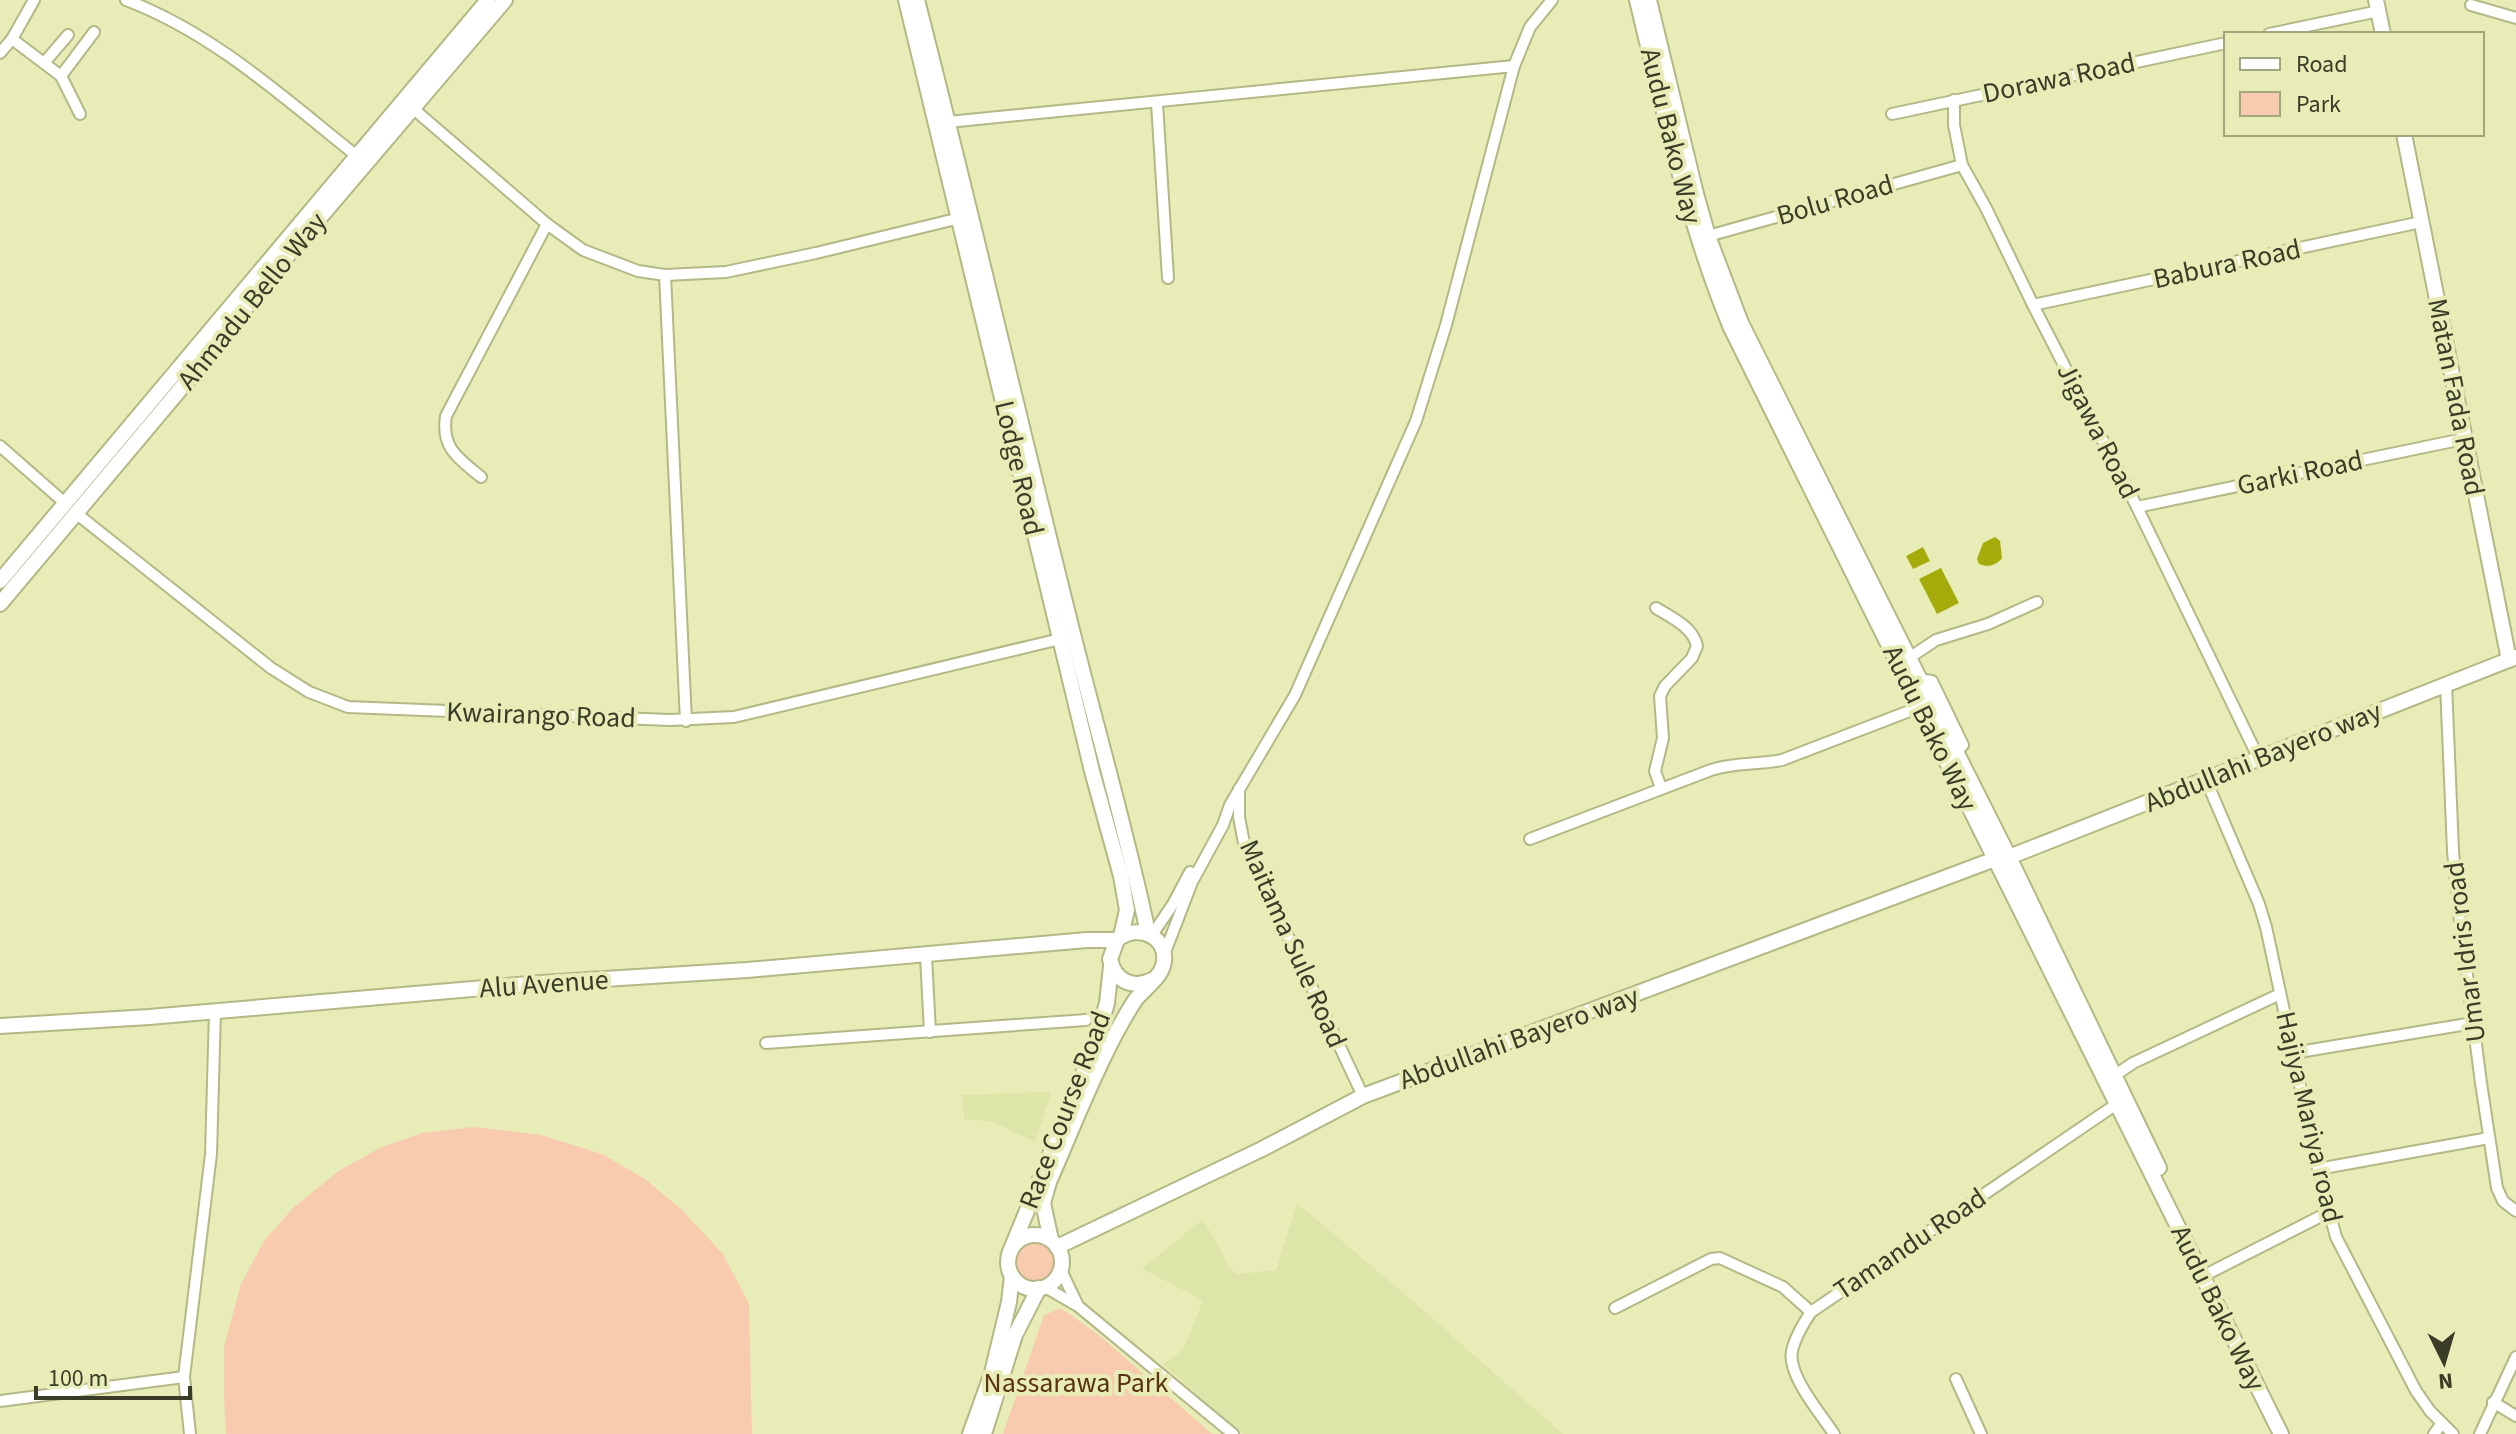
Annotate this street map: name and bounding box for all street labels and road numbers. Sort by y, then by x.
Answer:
street label: Dorawa Road [1979,42,2139,114]
street label: Audu Bako Way [1630,44,1712,228]
street label: Bolu Road [1772,164,1898,236]
street label: Ahmadu Bello Way [168,204,336,398]
street label: Babura Road [2149,229,2305,299]
street label: Matan Fada Road [2417,295,2495,499]
street label: Jigawa Road [2047,356,2149,506]
street label: Lodge Road [984,397,1054,539]
street label: Garki Road [2233,440,2367,506]
street label: Audu Bako Way [1873,638,1987,818]
street label: Abdullahi Bayero way [2139,691,2387,823]
street label: Kwairango Road [446,692,636,738]
street label: Maitama Sule Road [1229,833,1357,1055]
street label: Umar Idris road [2434,860,2496,1044]
street label: Alu Avenue [478,960,610,1008]
street label: Abdullahi Bayero way [1394,976,1644,1100]
street label: Race Course Road [1009,1005,1121,1215]
street label: Hajiya Mariya road [2265,1007,2353,1227]
street label: Tamandu Road [1826,1178,1994,1310]
street label: Audu Bako Way [2161,1218,2275,1398]

